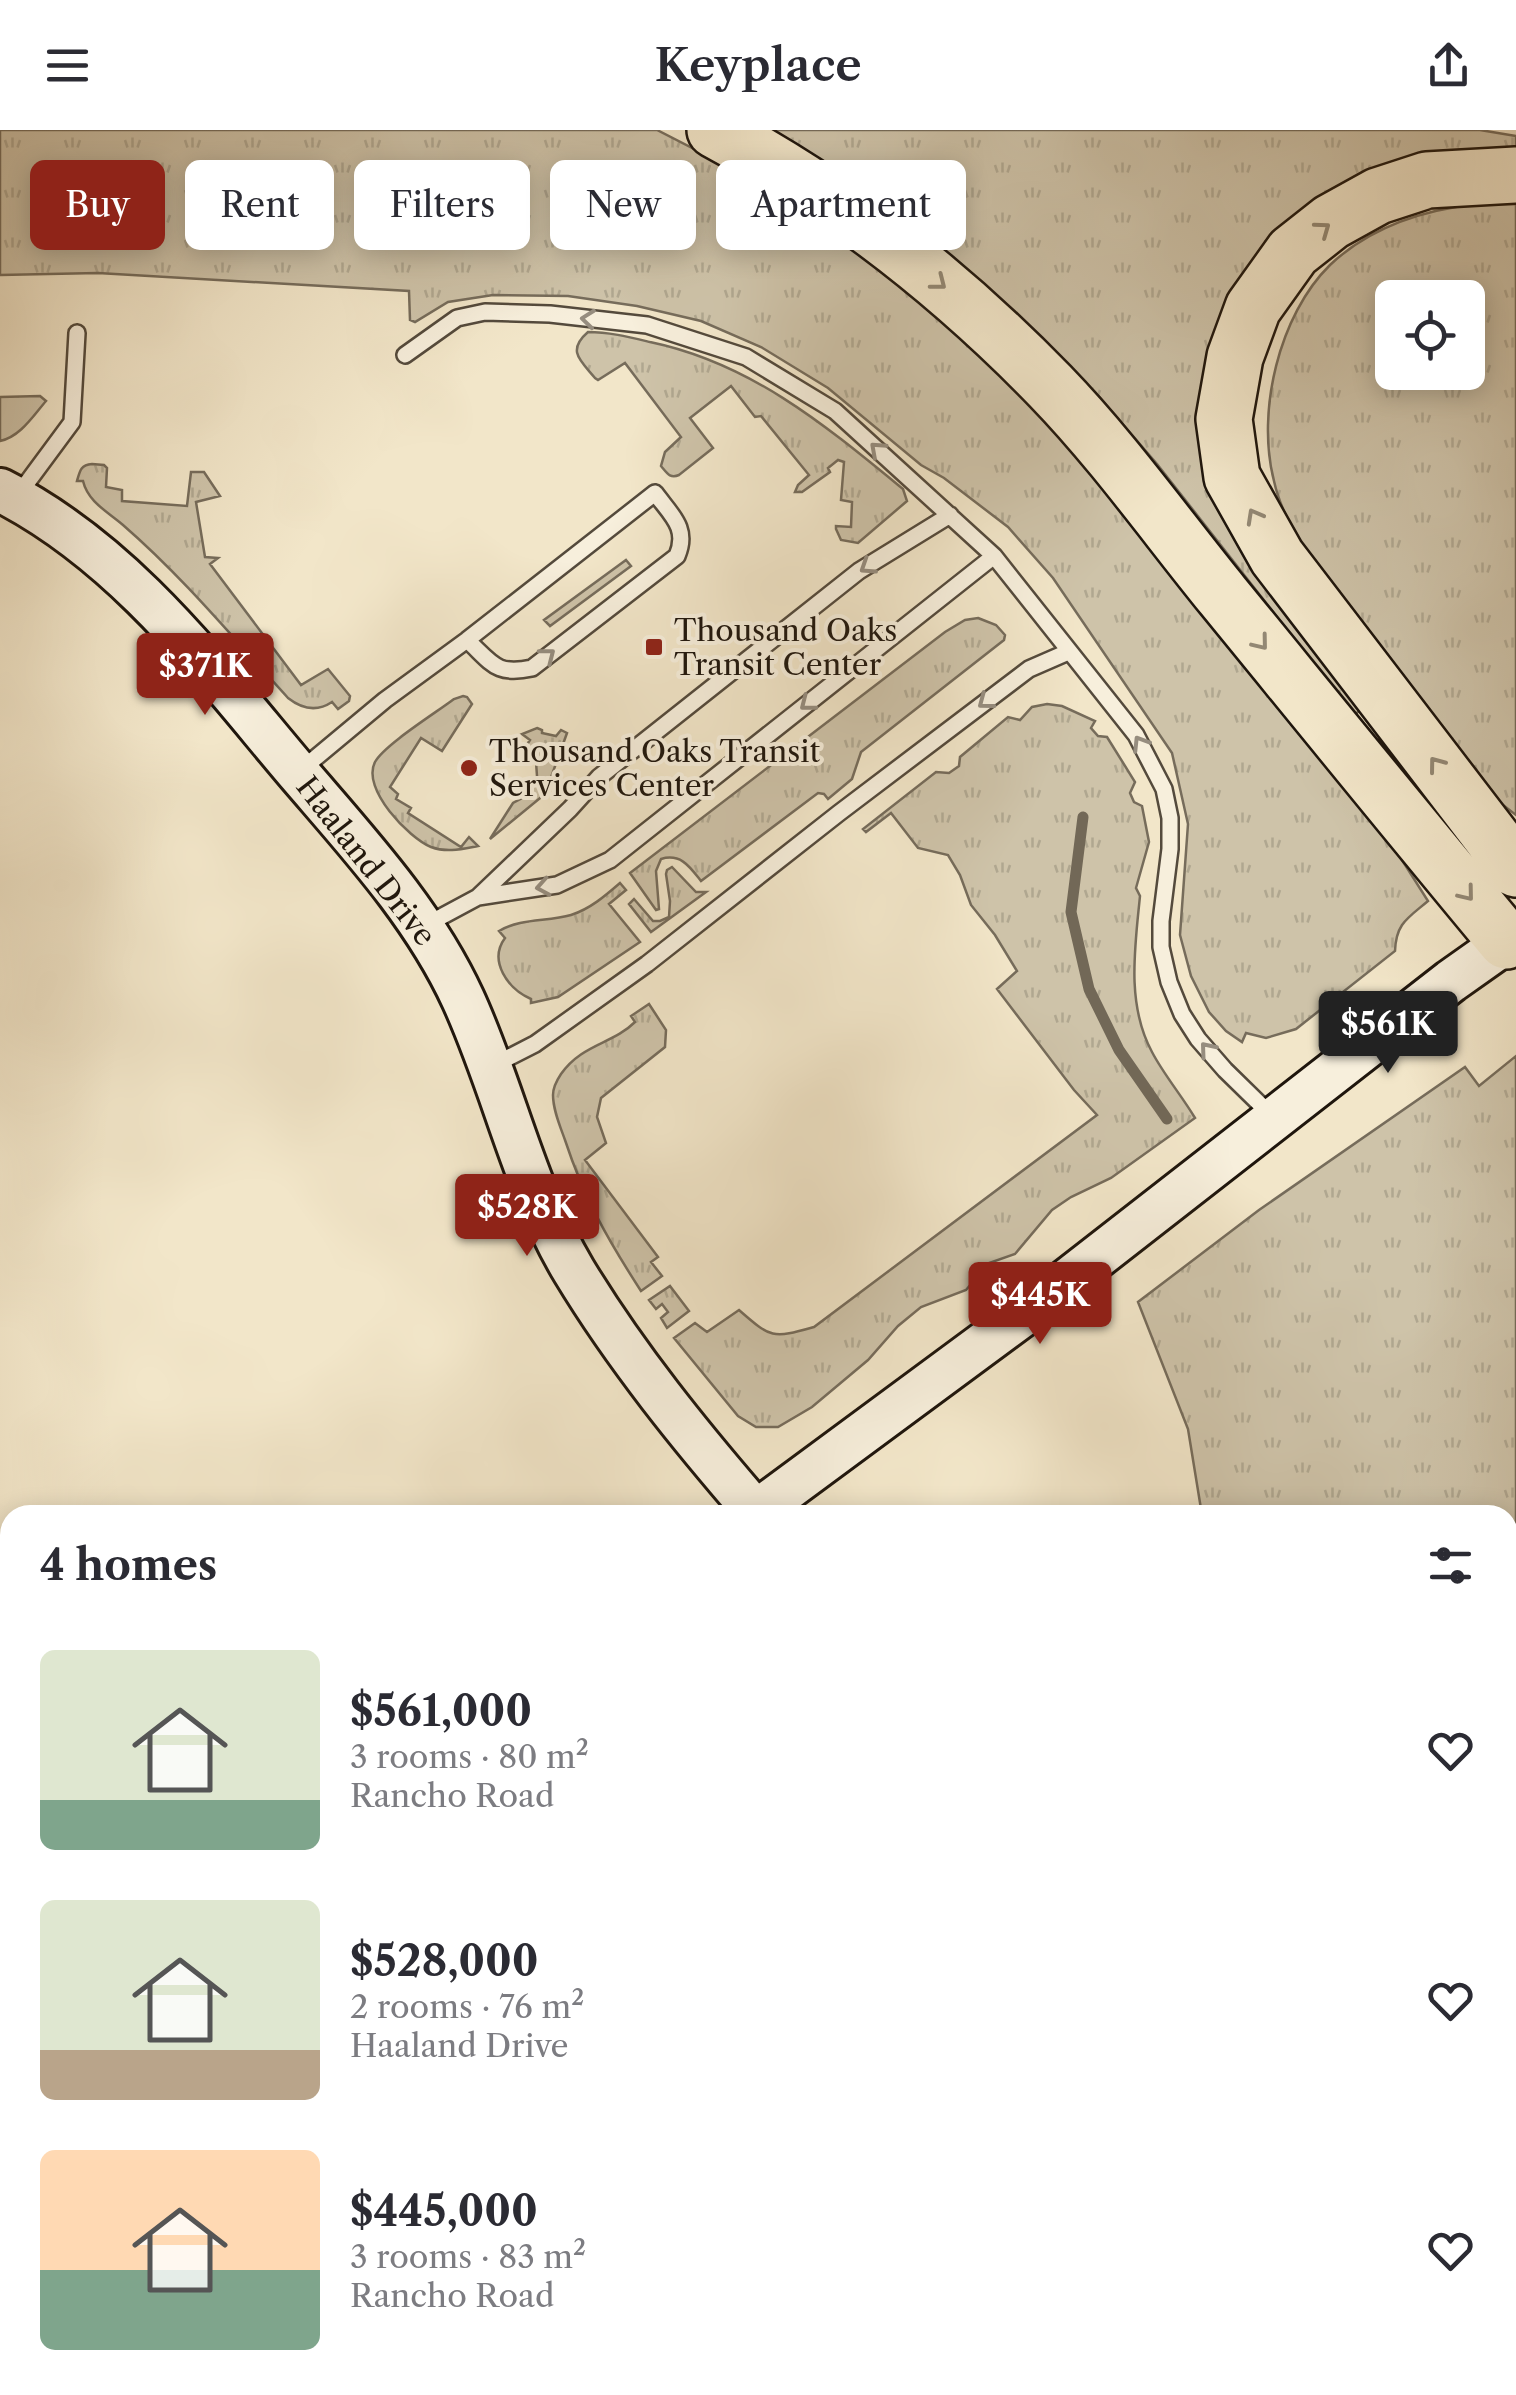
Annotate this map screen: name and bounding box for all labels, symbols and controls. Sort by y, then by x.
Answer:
text: Keyplace [654,37,862,93]
icon: menu [40,38,95,93]
icon: share [1421,38,1476,93]
chip: Buy [30,160,165,250]
chip: Rent [185,160,334,250]
chip: Filters [354,160,530,250]
chip: New [550,160,696,250]
chip: Apartment [716,160,966,250]
one-way arrow [1312,223,1330,241]
one-way arrow [928,271,946,289]
map controls [1375,280,1485,390]
button: locate [1375,280,1485,390]
one-way arrow [579,309,595,330]
one-way arrow [870,443,889,461]
one-way arrow [1246,508,1266,526]
one-way arrow [860,554,878,573]
place label: Thousand Oaks Transit Center [674,612,897,683]
one-way arrow [1249,631,1267,649]
pin: $371K [135,633,275,718]
marker: Thousand Oaks Transit Center [643,636,665,658]
text: $371K [159,646,251,685]
one-way arrow [537,650,555,667]
one-way arrow [978,691,996,708]
one-way arrow [801,692,819,710]
place label: Thousand Oaks Transit Services Center [489,733,820,804]
one-way arrow [1133,736,1152,754]
marker: Thousand Oaks Transit Services Center [458,757,480,779]
one-way arrow [1430,757,1447,775]
street label: Haaland Drive [288,769,444,953]
one-way arrow [535,876,551,897]
one-way arrow [1455,883,1473,901]
pin: $561K [1318,991,1458,1076]
text: $561K [1341,1004,1435,1043]
one-way arrow [1201,1043,1219,1061]
pin: $528K [457,1174,597,1259]
text: $528K [477,1187,577,1226]
pin: $445K [970,1262,1110,1347]
text: $445K [990,1275,1090,1314]
icon: filters [1423,1538,1478,1593]
text: 4 homes [40,1539,217,1591]
text: $561,000 [350,1685,532,1737]
icon: home [120,1690,240,1810]
icon: heart [1423,1723,1478,1778]
text: 3 rooms · 80 m² [350,1737,589,1776]
text: Rancho Road [350,1776,554,1815]
text: $528,000 [350,1935,539,1987]
icon: home [120,1940,240,2060]
icon: heart [1423,1973,1478,2028]
text: 2 rooms · 76 m² [350,1987,584,2026]
text: Haaland Drive [350,2026,569,2065]
text: $445,000 [350,2185,538,2237]
icon: home [120,2190,240,2310]
icon: heart [1423,2223,1478,2278]
text: 3 rooms · 83 m² [350,2237,586,2276]
text: Rancho Road [350,2276,554,2315]

